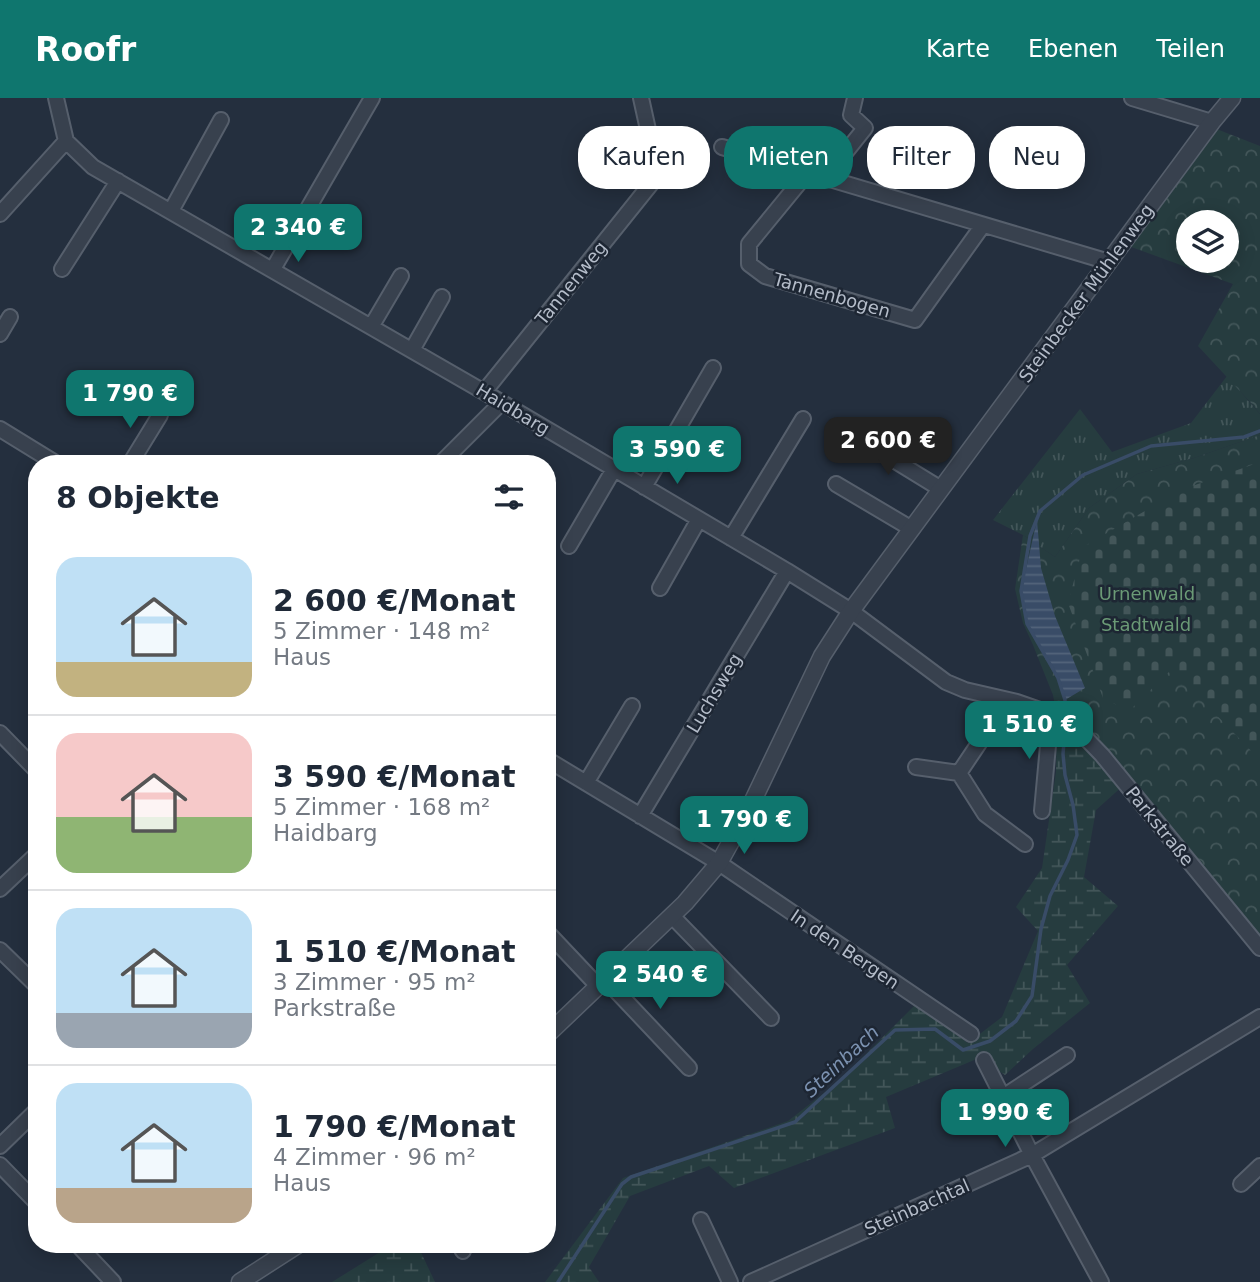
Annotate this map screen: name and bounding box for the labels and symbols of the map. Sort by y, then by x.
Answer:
street label: Steinbecker Mühlenweg [1014,200,1158,386]
pin: 2 340 € [233,204,363,264]
street label: Tannenweg [530,237,611,330]
street label: Tannenbogen [770,268,893,322]
pin: 1 790 € [65,370,195,430]
street label: Haidbarg [472,379,554,439]
pin: 2 600 € [823,418,953,477]
pin: 3 590 € [612,426,742,486]
park label: Urnenwald [1099,583,1195,604]
park label: Stadtwald [1101,614,1191,635]
street label: Luchsweg [682,649,746,737]
pin: 1 510 € [964,702,1094,761]
street label: Parkstraße [1122,782,1198,870]
pin: 1 790 € [679,796,809,856]
street label: In den Bergen [787,905,903,993]
pin: 2 540 € [595,951,725,1011]
water label: Steinbach [799,1021,883,1101]
pin: 1 990 € [940,1090,1070,1149]
street label: Steinbachtal [861,1174,973,1240]

